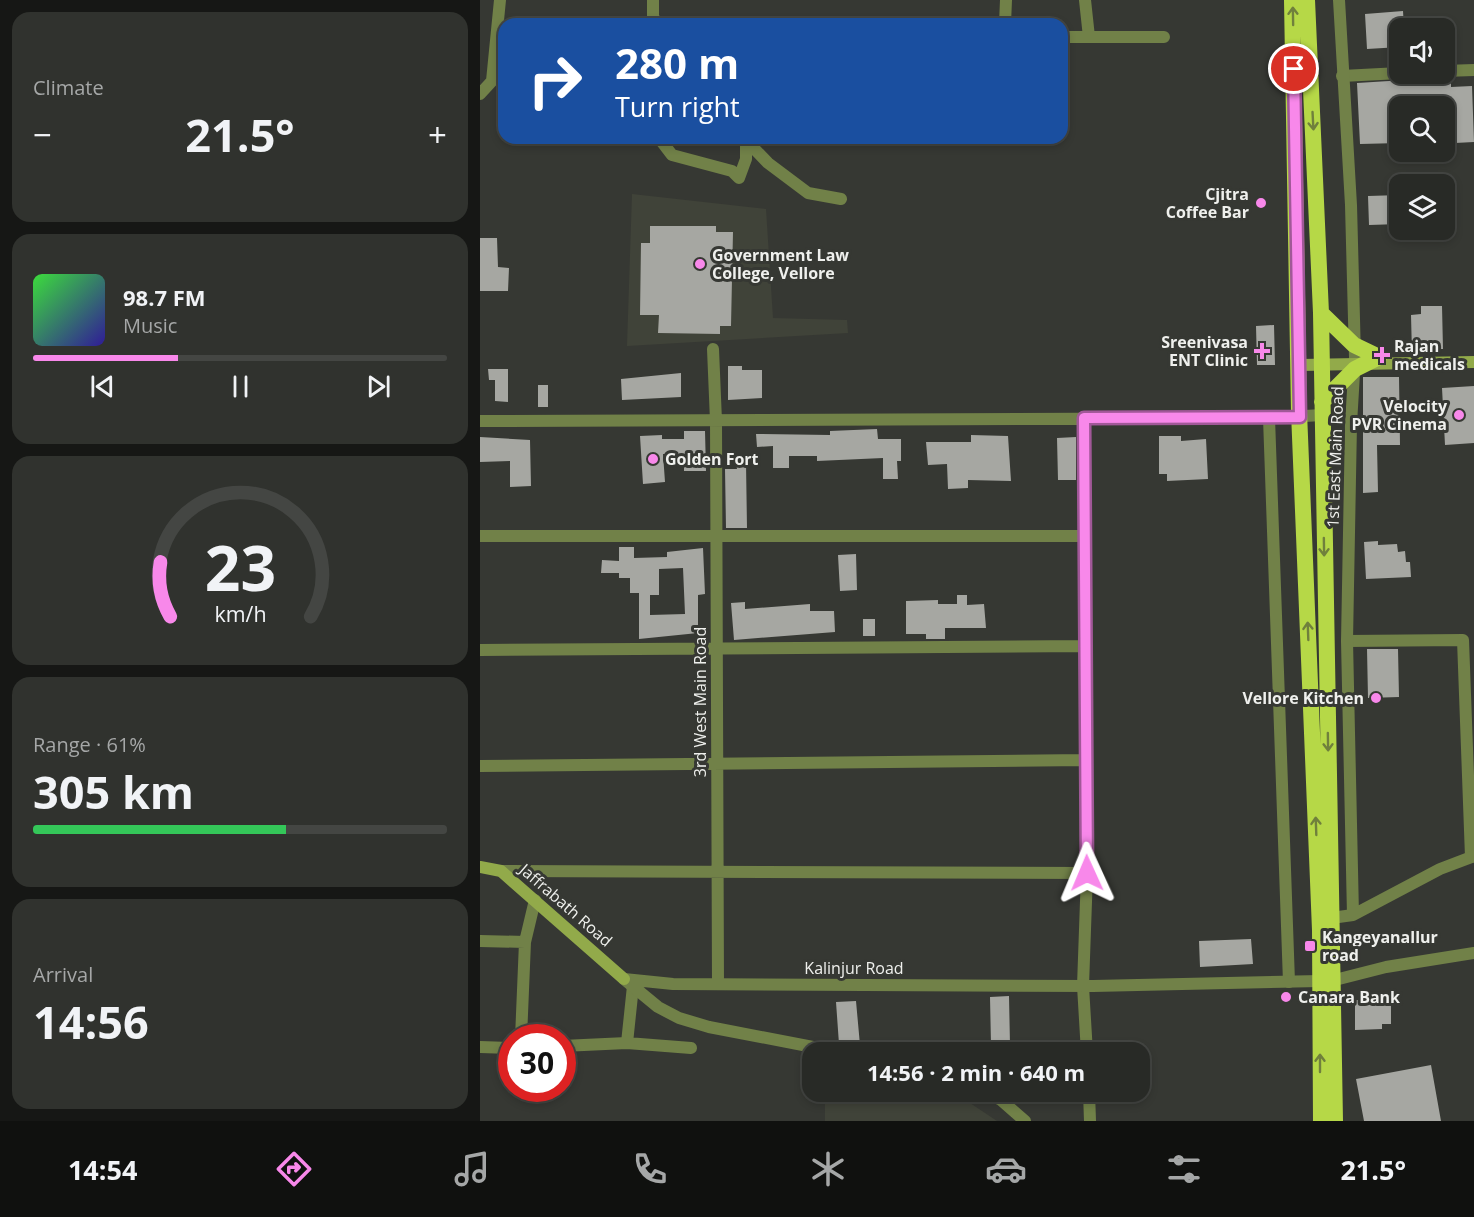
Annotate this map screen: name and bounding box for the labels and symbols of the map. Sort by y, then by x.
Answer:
one-way arrow [1287,7,1299,27]
pin [1268,43,1319,94]
one-way arrow [1307,111,1318,131]
place label: Cjitra Coffee Bar [1166,183,1249,223]
marker: Cjitra Coffee Bar [1254,196,1268,210]
place label: Government Law College, Vellore [712,244,849,284]
marker: Government Law College, Vellore [693,257,707,271]
place label: Sreenivasa ENT Clinic [1161,331,1248,371]
place label: Rajan medicals [1394,335,1465,375]
marker: Sreenivasa ENT Clinic [1253,342,1271,360]
marker: Rajan medicals [1375,348,1389,362]
street label: 1st East Main Road [1322,386,1348,528]
place label: Velocity PVR Cinema [1351,395,1448,435]
marker: Velocity PVR Cinema [1452,408,1466,422]
place label: Golden Fort [665,448,759,470]
marker: Golden Fort [646,452,660,466]
one-way arrow [1319,537,1330,557]
one-way arrow [1303,621,1314,641]
street label: 3rd West Main Road [689,627,711,777]
place label: Vellore Kitchen [1242,687,1364,709]
marker: Vellore Kitchen [1369,691,1383,705]
one-way arrow [1322,732,1334,752]
one-way arrow [1311,816,1322,836]
position arrow [1055,841,1119,905]
street label: Jaffrabath Road [514,857,617,951]
place label: Kangeyanallur road [1322,926,1438,966]
marker: Kangeyanallur road [1303,939,1317,953]
street label: Kalinjur Road [804,957,904,979]
place label: Canara Bank [1298,986,1400,1008]
marker: Canara Bank [1279,990,1293,1004]
speed limit sign: 30 [498,1024,576,1102]
one-way arrow [1314,1053,1326,1073]

